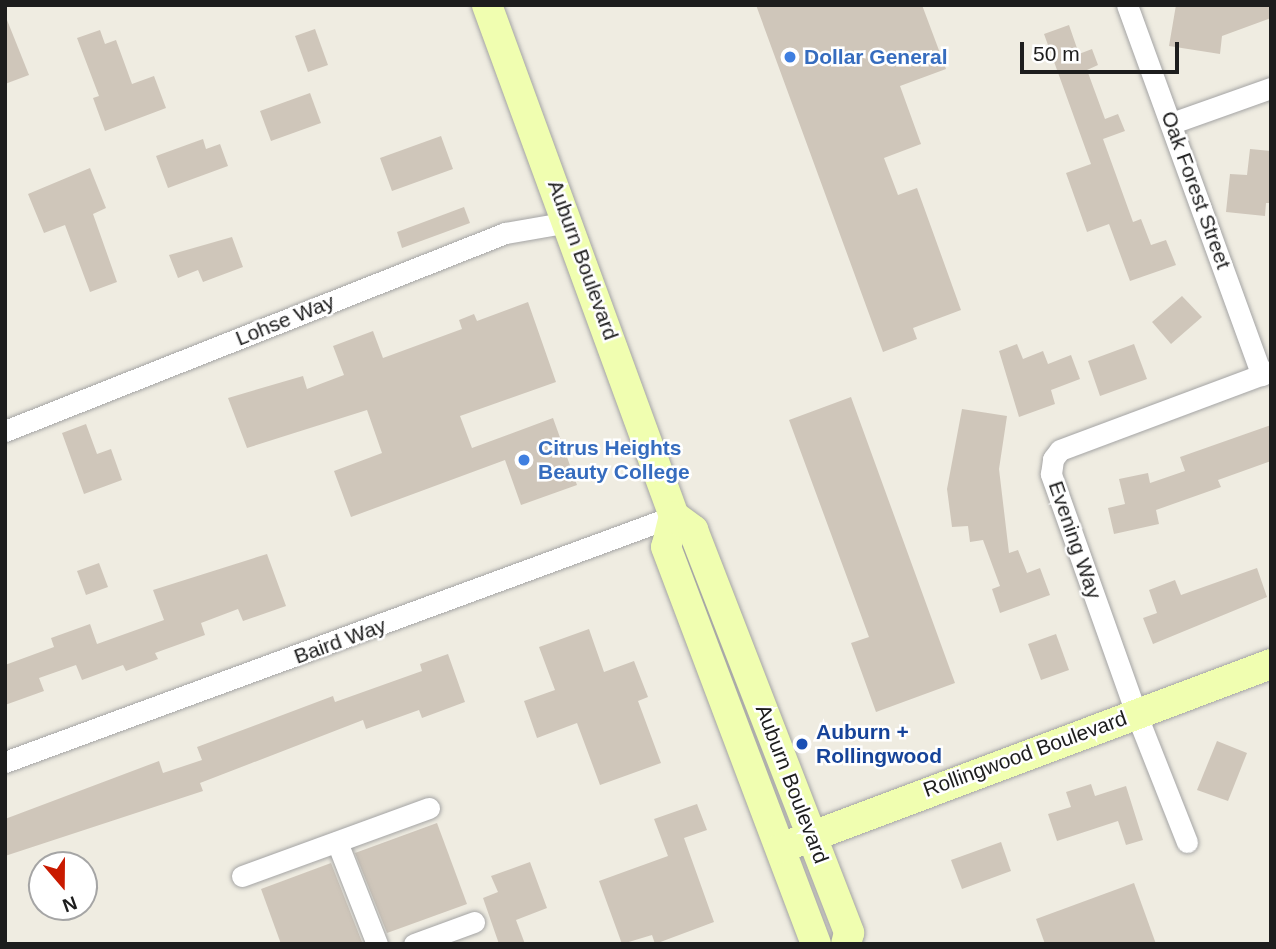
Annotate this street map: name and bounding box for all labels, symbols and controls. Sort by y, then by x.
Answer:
scale bar [1024,28,1183,72]
text: 50 m [1033,42,1080,65]
place label: Dollar General [804,44,948,70]
marker: Dollar General [782,49,798,65]
street label: Oak Forest Street [1156,108,1236,272]
street label: Auburn Boulevard [542,177,624,343]
street label: Lohse Way [232,289,338,351]
place label: Citrus Heights Beauty College [538,435,690,485]
marker: Citrus Heights Beauty College [516,452,532,468]
street label: Evening Way [1043,478,1107,602]
street label: Baird Way [291,613,389,669]
street label: Auburn Boulevard [750,701,834,867]
street label: Rollingwood Boulevard [920,705,1130,803]
place label: Auburn + Rollingwood [816,719,942,769]
marker: Auburn + Rollingwood [794,736,810,752]
north arrow [28,851,98,921]
text: N [60,892,80,917]

